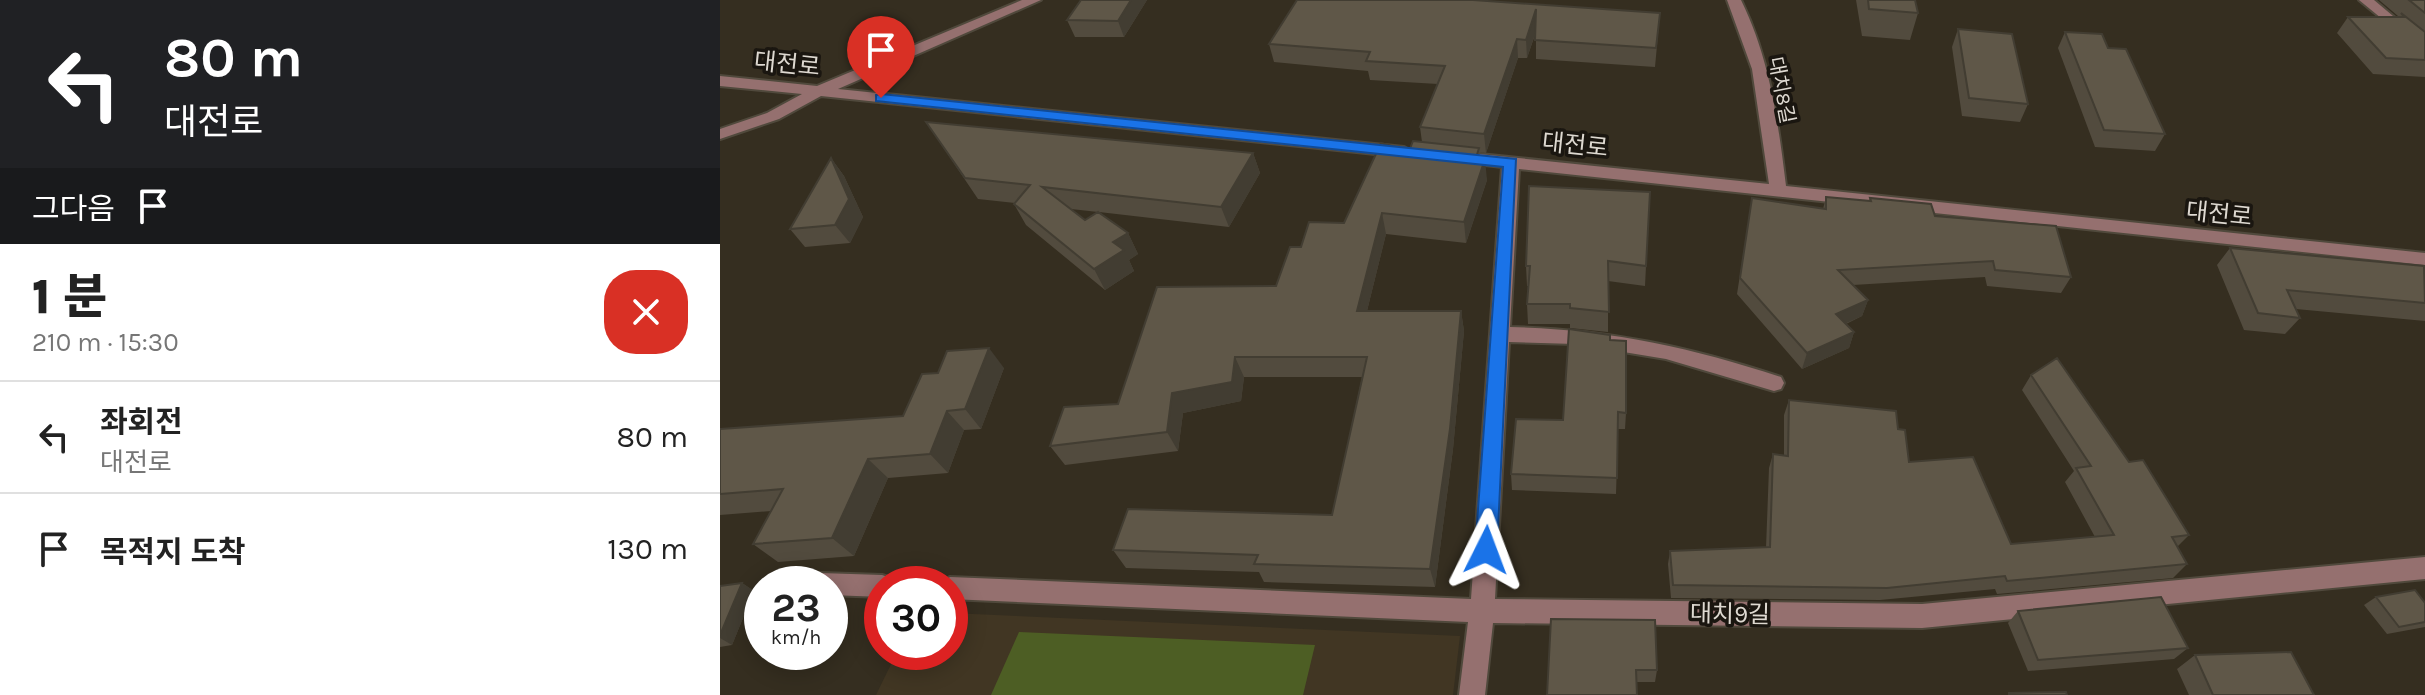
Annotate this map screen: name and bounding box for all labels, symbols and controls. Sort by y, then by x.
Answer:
pin [847,16,915,98]
text: 80 m [164,25,303,90]
icon: arrive [859,28,903,72]
icon: left [32,32,136,136]
street label: 대전로 [753,47,821,81]
street label: 대치8길 [1764,55,1799,125]
text: 대전로 [164,101,263,143]
street label: 대전로 [1541,128,1609,162]
icon: arrive [131,184,175,228]
text: 그다음 [32,191,115,227]
street label: 대전로 [2185,197,2253,231]
text: 1 분 [32,269,108,325]
button: close [604,270,688,354]
text: 210 m · 15:30 [32,327,179,358]
text: 좌회전 [100,404,183,440]
icon: left [32,415,76,459]
text: 80 m [617,419,688,455]
text: 대전로 [100,447,172,478]
position arrow [1444,508,1528,592]
icon: arrive [32,527,76,571]
text: 130 m [607,531,688,567]
text: 목적지 도착 [100,534,246,570]
speed limit sign: 30 [864,566,968,670]
text: 23 [771,584,821,631]
street label: 대치9길 [1690,599,1770,629]
text: km/h [771,626,821,649]

